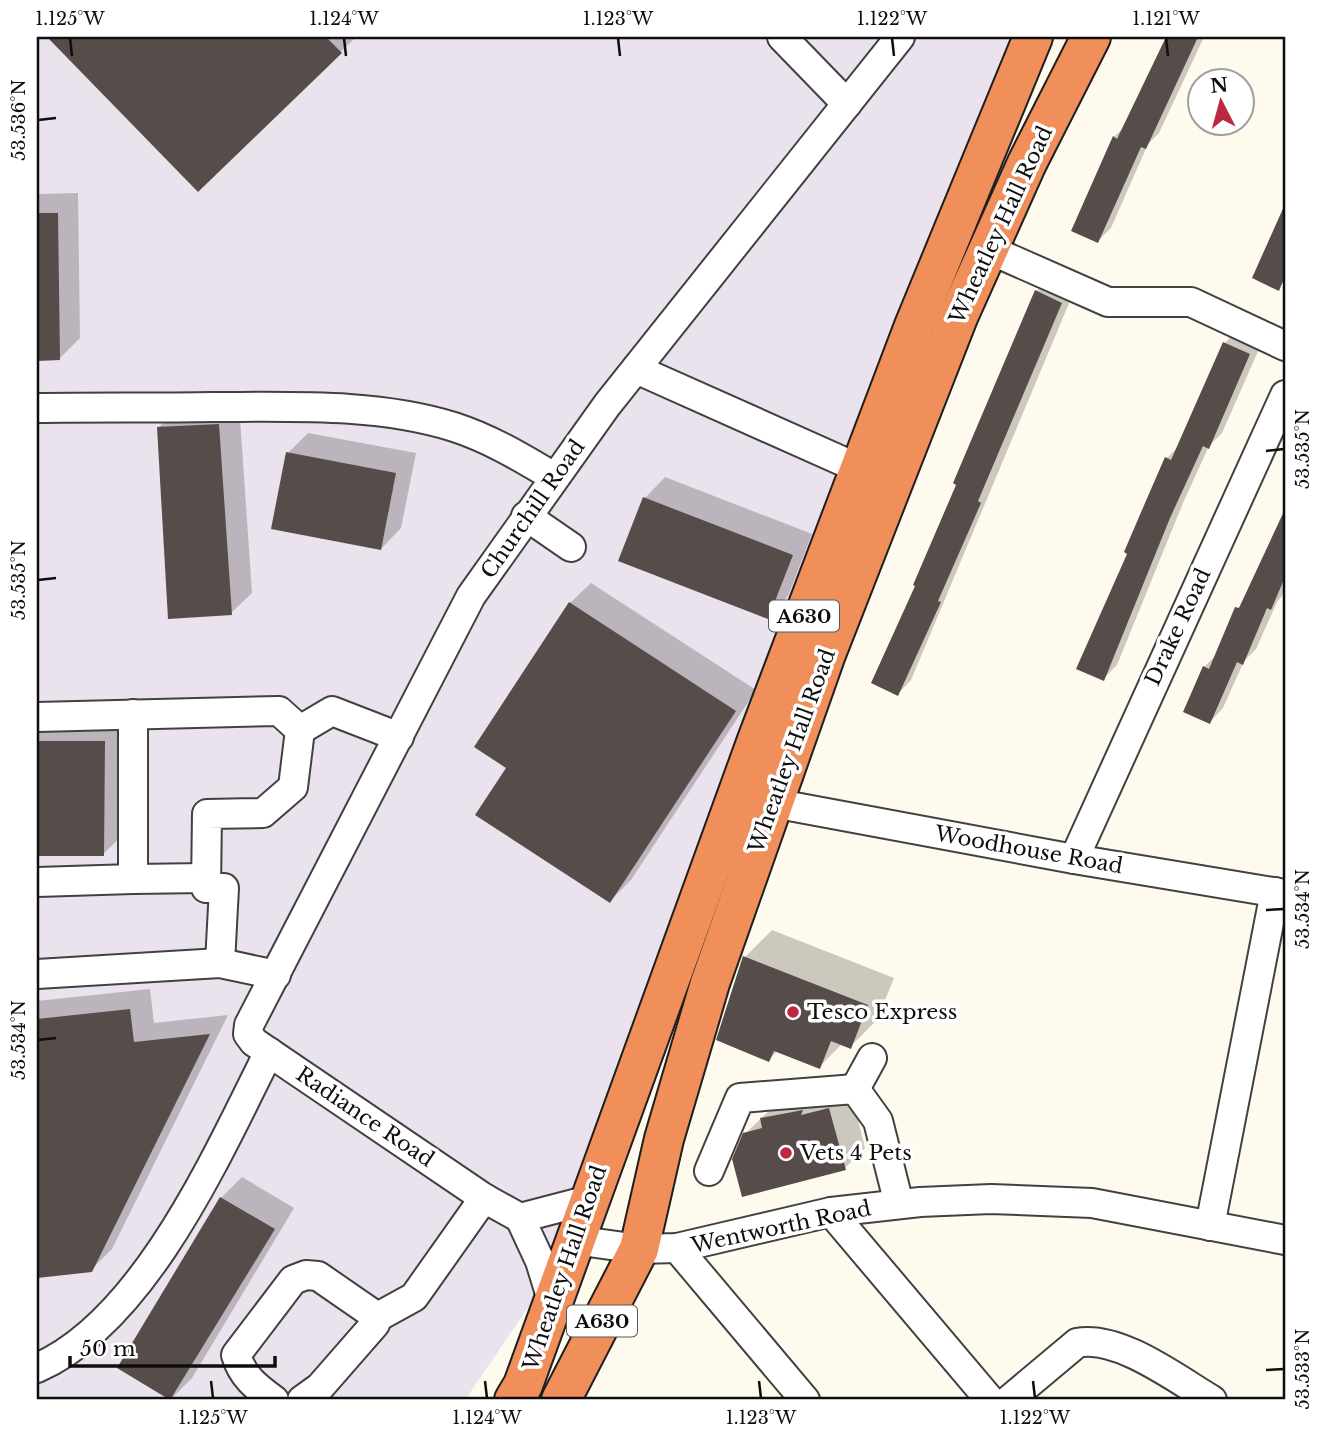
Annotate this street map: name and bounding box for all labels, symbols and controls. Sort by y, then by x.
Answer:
text: 1.125°W [35,8,106,30]
text: 1.124°W [309,8,380,30]
text: 1.123°W [583,8,654,30]
text: 1.122°W [857,8,928,30]
text: 1.121°W [1132,8,1200,30]
north arrow [1186,66,1256,136]
text: N [1209,73,1229,98]
text: 53.536°N [8,79,30,161]
street label: Wheatley Hall Road [943,122,1058,329]
text: 53.535°N [1292,409,1314,489]
street label: Churchill Road [475,435,591,583]
text: 53.535°N [8,540,30,620]
street label: Drake Road [1140,564,1216,690]
road number: A630 [769,600,839,632]
street label: Wheatley Hall Road [743,645,841,857]
street label: Woodhouse Road [932,820,1125,879]
text: 53.534°N [1292,869,1314,949]
place label: Tesco Express [807,999,957,1025]
text: 53.534°N [8,1000,30,1080]
marker: Tesco Express [785,1004,801,1020]
street label: Radiance Road [291,1061,439,1173]
place label: Vets 4 Pets [799,1140,912,1166]
marker: Vets 4 Pets [778,1145,794,1161]
street label: Wheatley Hall Road [517,1162,612,1375]
street label: Wentworth Road [688,1195,873,1259]
road number: A630 [567,1306,637,1336]
scale bar [70,1325,275,1369]
text: 53.533°N [1292,1329,1314,1409]
text: 50 m [80,1336,136,1362]
text: 1.125°W [178,1407,249,1429]
text: 1.124°W [452,1407,523,1429]
text: 1.123°W [726,1407,797,1429]
text: 1.122°W [1000,1407,1071,1429]

